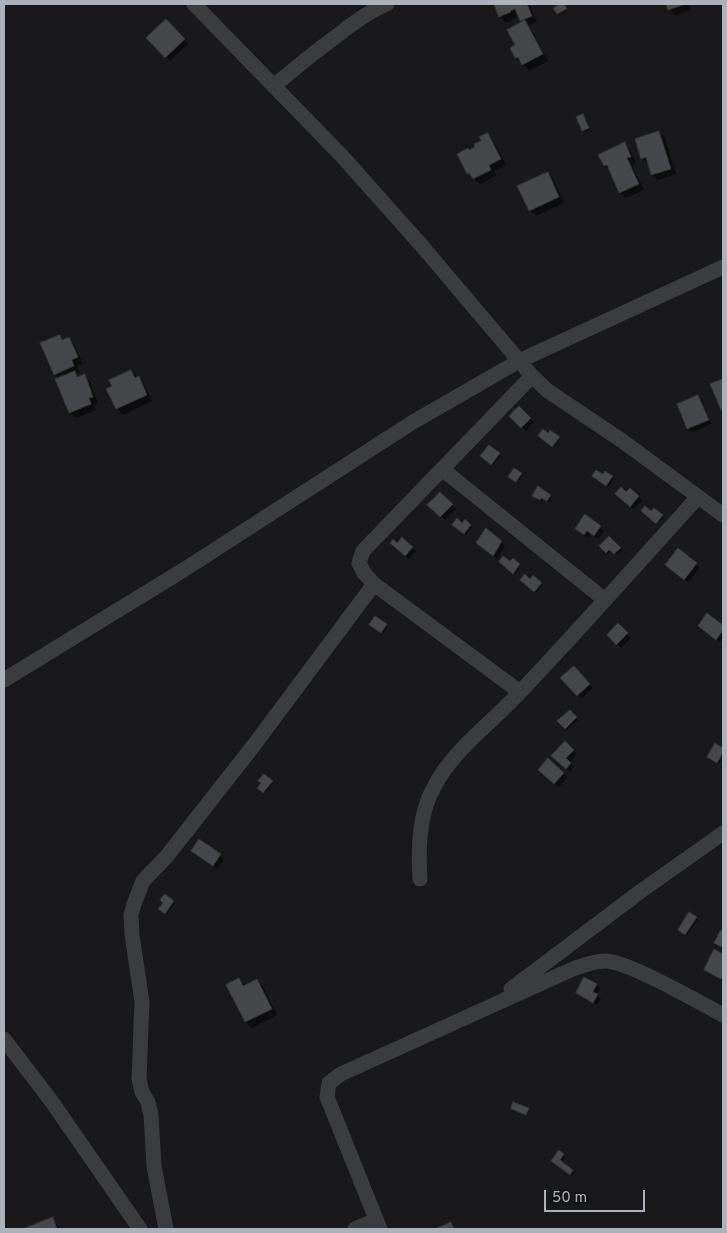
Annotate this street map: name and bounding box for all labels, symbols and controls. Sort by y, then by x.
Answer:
scale bar [547,1180,648,1212]
text: 50 m [552,1189,587,1208]

